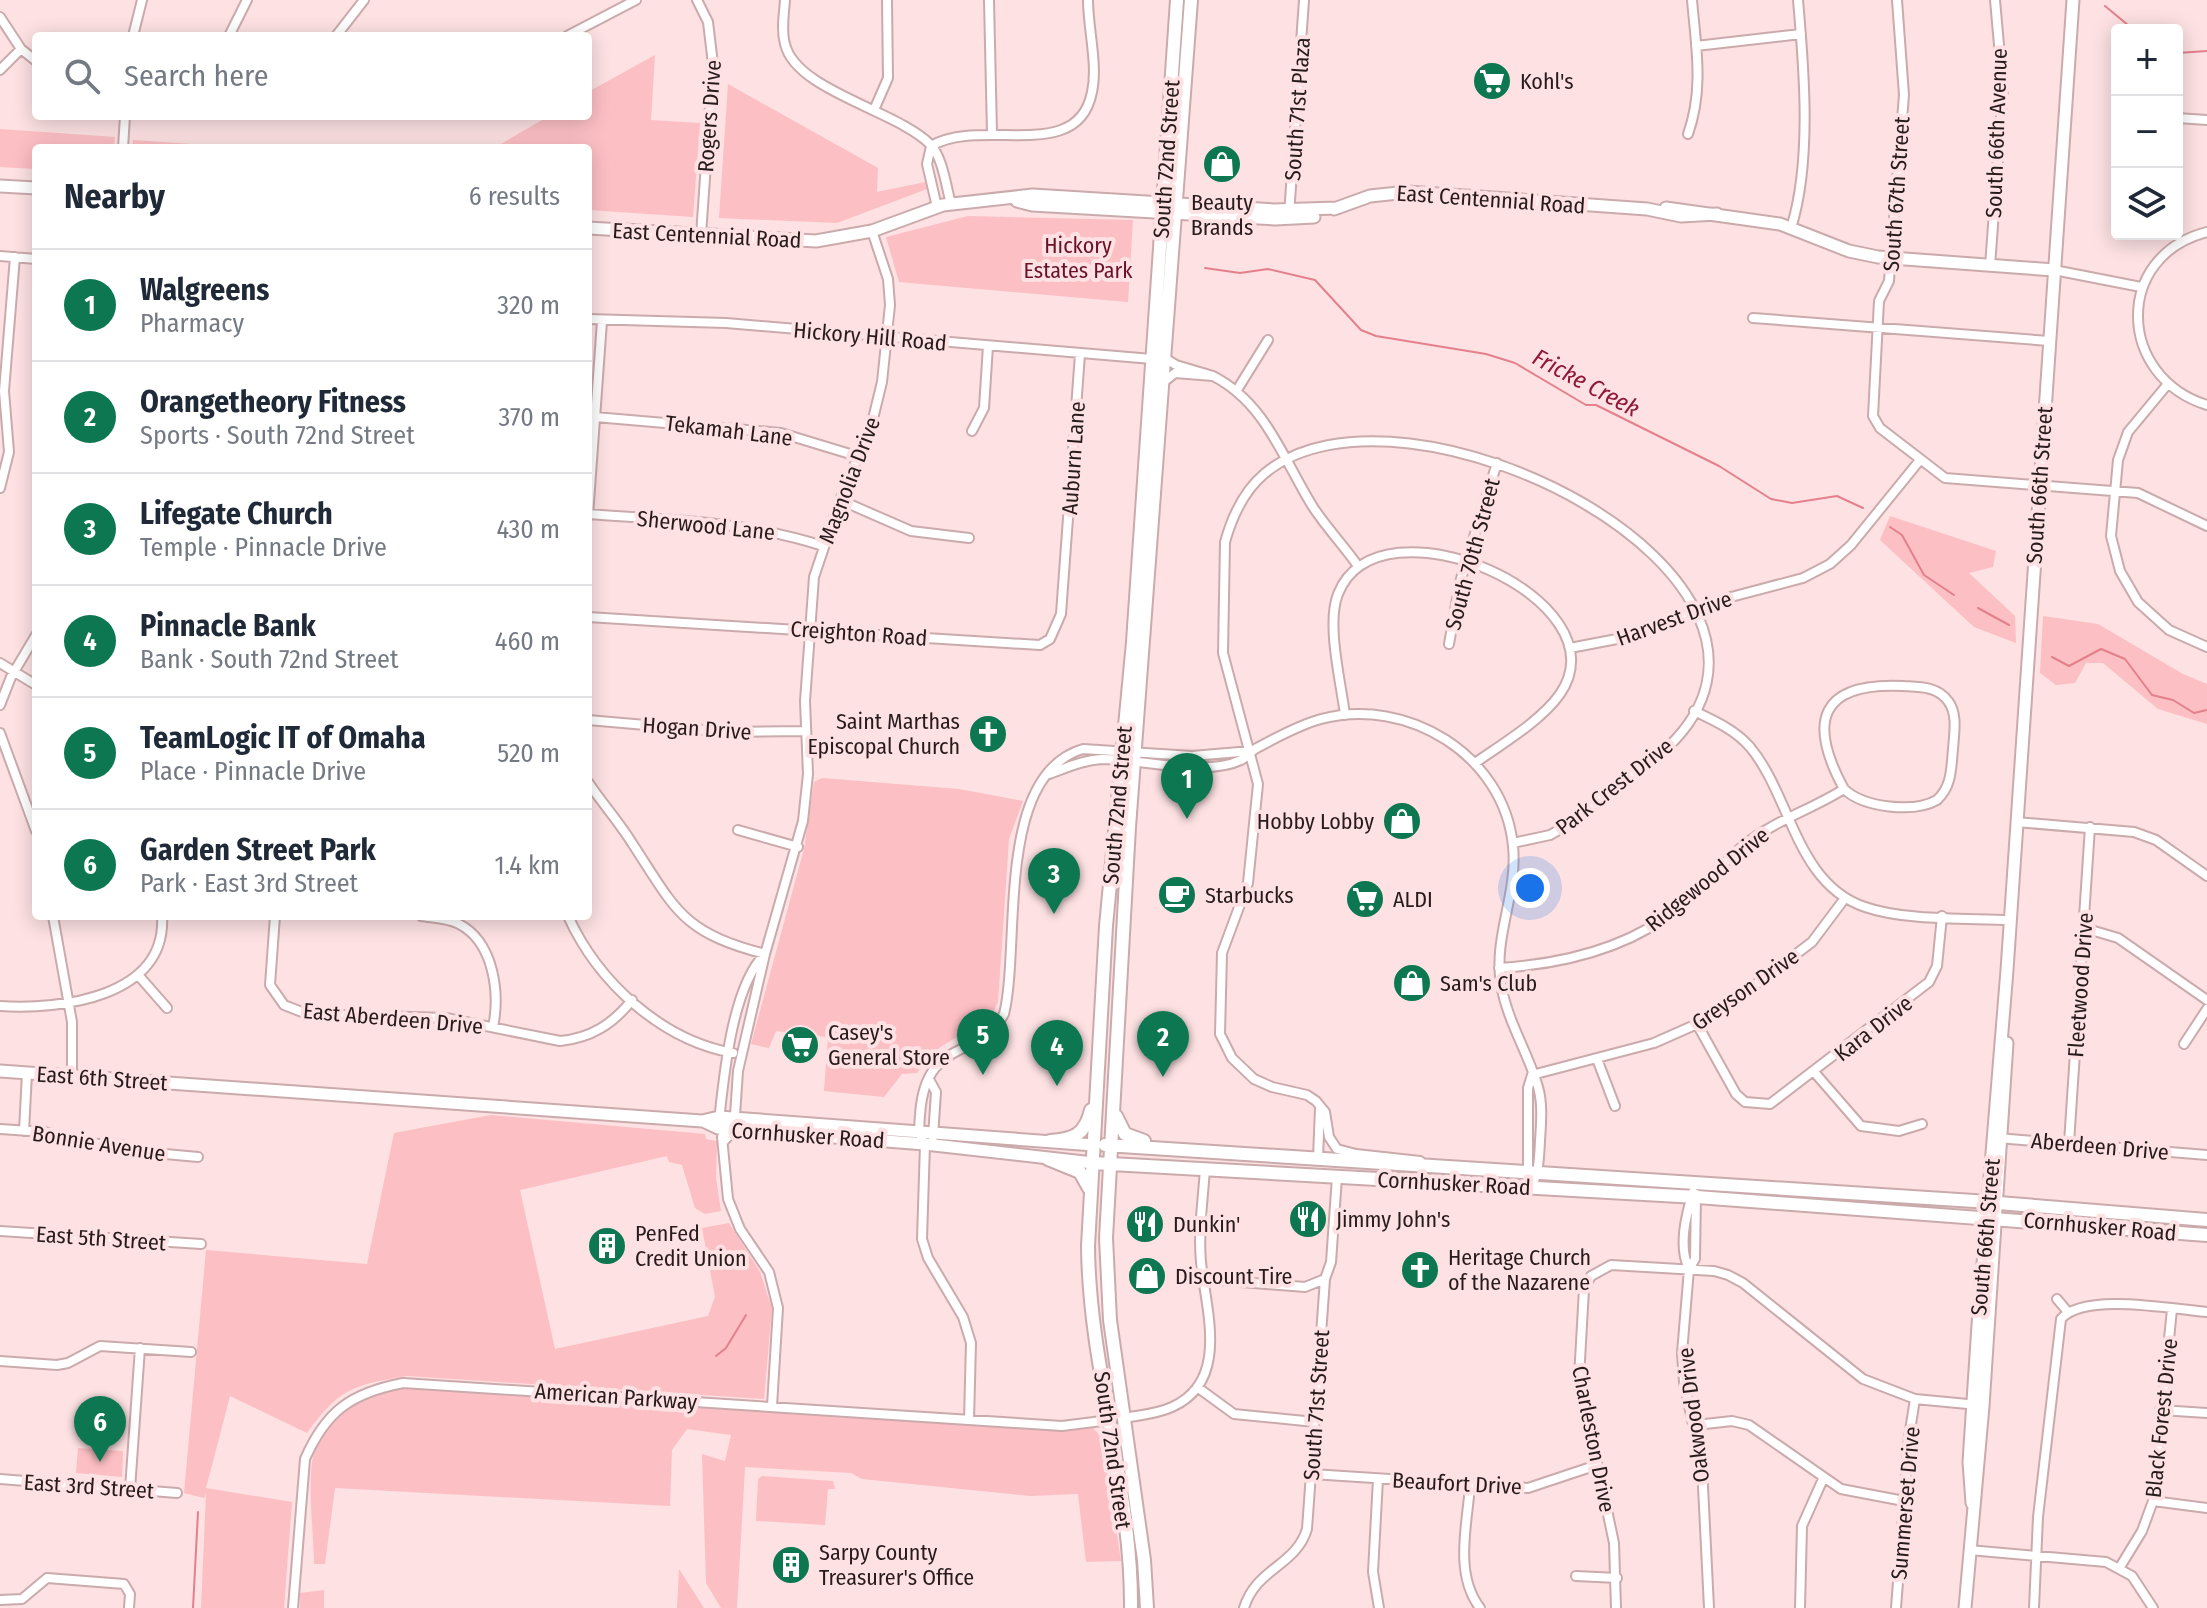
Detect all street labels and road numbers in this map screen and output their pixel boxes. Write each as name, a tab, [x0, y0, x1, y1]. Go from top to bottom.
street label: South 71st Plaza	[1279, 36, 1316, 182]
street label: South 66th Avenue	[1980, 48, 2013, 218]
street label: Rogers Drive	[692, 59, 727, 173]
street label: South 72nd Street	[1147, 78, 1186, 239]
street label: South 67th Street	[1878, 115, 1915, 272]
street label: East Centennial Road	[1396, 179, 1586, 220]
street label: East Centennial Road	[612, 217, 802, 254]
street label: Hickory Hill Road	[792, 316, 948, 357]
street label: Auburn Lane	[1056, 400, 1091, 516]
street label: South 66th Street	[2021, 405, 2059, 565]
street label: Tekamah Lane	[664, 409, 794, 452]
street label: Magnolia Drive	[813, 413, 886, 547]
street label: South 70th Street	[1439, 474, 1506, 633]
street label: Sherwood Lane	[636, 505, 776, 546]
street label: Harvest Drive	[1613, 585, 1736, 652]
street label: Creighton Road	[790, 615, 928, 652]
street label: Hogan Drive	[642, 711, 752, 746]
street label: South 72nd Street	[1097, 724, 1138, 885]
street label: Park Crest Drive	[1550, 732, 1678, 841]
street label: Ridgewood Drive	[1640, 821, 1775, 937]
street label: Fleetwood Drive	[2062, 912, 2099, 1058]
street label: Greyson Drive	[1687, 943, 1804, 1036]
street label: Kara Drive	[1829, 989, 1918, 1067]
street label: East Aberdeen Drive	[302, 997, 484, 1040]
street label: East 6th Street	[35, 1060, 169, 1097]
street label: Cornhusker Road	[730, 1117, 885, 1154]
street label: Bonnie Avenue	[30, 1120, 167, 1167]
street label: Aberdeen Drive	[2030, 1127, 2170, 1166]
street label: South 66th Street	[1965, 1156, 2006, 1317]
street label: Cornhusker Road	[1377, 1166, 1531, 1201]
street label: Cornhusker Road	[2022, 1206, 2178, 1247]
street label: East 5th Street	[35, 1220, 168, 1257]
street label: South 71st Street	[1298, 1328, 1335, 1481]
street label: Black Forest Drive	[2140, 1337, 2183, 1499]
street label: Oakwood Drive	[1672, 1346, 1715, 1484]
street label: Charleston Drive	[1566, 1364, 1621, 1515]
street label: South 72nd Street	[1088, 1369, 1137, 1531]
street label: American Parkway	[534, 1377, 698, 1416]
street label: Summerset Drive	[1885, 1425, 1926, 1581]
street label: Beaufort Drive	[1392, 1467, 1522, 1500]
street label: East 3rd Street	[23, 1468, 156, 1505]

